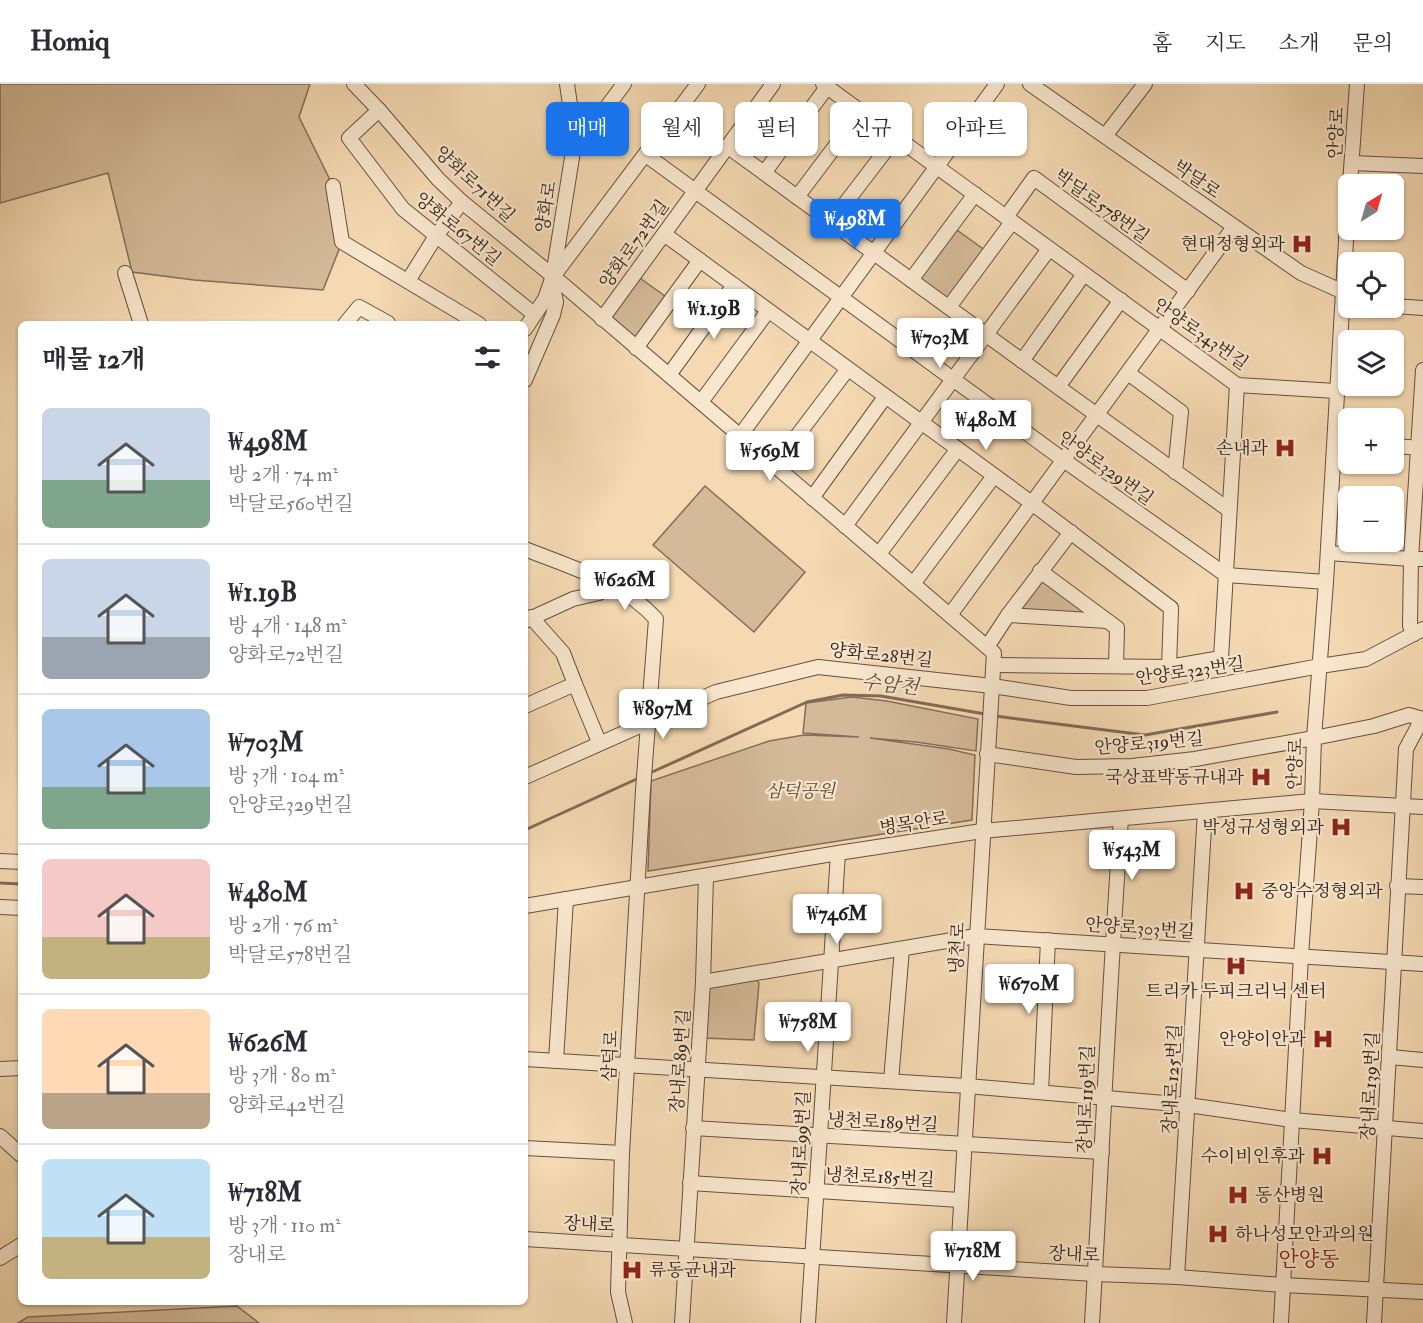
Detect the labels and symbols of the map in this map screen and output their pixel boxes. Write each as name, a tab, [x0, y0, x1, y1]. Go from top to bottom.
street label: 안양로	[1324, 106, 1349, 160]
street label: 양화로71번길	[430, 141, 520, 227]
street label: 박달로	[1169, 155, 1225, 204]
street label: 박달로578번길	[1050, 164, 1154, 248]
north arrow	[1338, 174, 1404, 240]
street label: 양화로	[531, 180, 562, 235]
street label: 양화로67번길	[410, 188, 505, 271]
street label: 양화로72번길	[594, 195, 674, 293]
pin: ₩498M	[813, 199, 897, 250]
hospital icon: 현대정형외과	[1290, 232, 1314, 256]
place label: 현대정형외과	[1181, 233, 1286, 256]
pin: ₩1.19B	[665, 289, 763, 340]
street label: 안양로343번길	[1149, 293, 1253, 375]
pin: ₩703M	[898, 318, 982, 369]
pin: ₩480M	[944, 400, 1028, 451]
street label: 안양로329번길	[1054, 426, 1158, 511]
pin: ₩569M	[728, 431, 812, 482]
hospital icon: 손내과	[1273, 436, 1297, 460]
place label: 손내과	[1216, 437, 1269, 460]
pin: ₩626M	[583, 560, 667, 611]
street label: 양화로28번길	[828, 639, 934, 672]
street label: 안양로323번길	[1134, 652, 1246, 691]
water label: 수암천	[860, 669, 922, 700]
pin: ₩897M	[621, 689, 705, 740]
street label: 안양로319번길	[1094, 727, 1205, 760]
street label: 안양로	[1283, 738, 1308, 790]
hospital icon: 국상표박동규내과	[1249, 765, 1273, 789]
place label: 국상표박동규내과	[1105, 766, 1245, 789]
park label: 삼덕공원	[765, 780, 836, 803]
street label: 병목안로	[878, 807, 950, 840]
hospital icon: 박성규성형외과	[1329, 815, 1353, 839]
place label: 박성규성형외과	[1202, 816, 1325, 839]
pin: ₩543M	[1090, 830, 1174, 881]
hospital icon: 중앙수정형외과	[1232, 879, 1256, 903]
place label: 중앙수정형외과	[1261, 880, 1383, 903]
pin: ₩746M	[795, 894, 879, 945]
street label: 안양로303번길	[1084, 913, 1196, 944]
street label: 냉천로	[945, 921, 970, 975]
hospital icon: 트리카 두피크리닉 센터	[1224, 954, 1248, 978]
pin: ₩670M	[987, 964, 1071, 1015]
place label: 트리카 두피크리닉 센터	[1145, 980, 1327, 1003]
pin: ₩758M	[766, 1002, 850, 1053]
street label: 장내로89번길	[665, 1008, 696, 1114]
street label: 장내로125번길	[1158, 1023, 1187, 1135]
hospital icon: 안양이안과	[1311, 1027, 1335, 1051]
place label: 안양이안과	[1219, 1028, 1307, 1051]
street label: 삼덕로	[598, 1029, 623, 1083]
street label: 장내로139번길	[1356, 1031, 1385, 1141]
street label: 장내로119번길	[1073, 1044, 1100, 1154]
street label: 장내로99번길	[787, 1090, 816, 1196]
street label: 냉천로189번길	[827, 1108, 939, 1137]
hospital icon: 수이비인후과	[1310, 1144, 1334, 1168]
place label: 수이비인후과	[1201, 1145, 1306, 1168]
street label: 냉천로185번길	[825, 1163, 935, 1192]
hospital icon: 동산병원	[1226, 1183, 1250, 1207]
place label: 동산병원	[1255, 1184, 1325, 1207]
street label: 장내로	[562, 1212, 616, 1237]
hospital icon: 하나성모안과의원	[1206, 1222, 1230, 1246]
place label: 하나성모안과의원	[1235, 1223, 1374, 1246]
pin: ₩718M	[931, 1231, 1015, 1282]
street label: 장내로	[1047, 1242, 1101, 1267]
district label: 안양동	[1279, 1246, 1339, 1273]
hospital icon: 류동균내과	[620, 1258, 644, 1282]
place label: 류동균내과	[649, 1259, 737, 1282]

